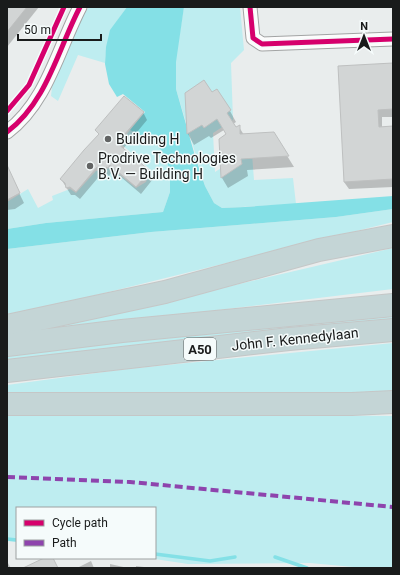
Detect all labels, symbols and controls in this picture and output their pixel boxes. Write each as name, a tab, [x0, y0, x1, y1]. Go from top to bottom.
scale bar	[18, 16, 101, 42]
north arrow	[344, 16, 384, 56]
text: N	[360, 20, 368, 33]
text: 50 m	[24, 23, 51, 37]
place label: Building H	[116, 131, 180, 147]
marker: Building H	[103, 134, 113, 144]
place label: Prodrive Technologies B.V. — Building H	[98, 150, 236, 182]
marker: Prodrive Technologies B.V. — Building H	[85, 161, 95, 171]
street label: John F. Kennedylaan	[231, 324, 359, 354]
road number: A50	[184, 338, 216, 360]
legend	[16, 507, 156, 559]
text: Cycle path	[52, 516, 108, 530]
text: Path	[52, 536, 77, 550]

